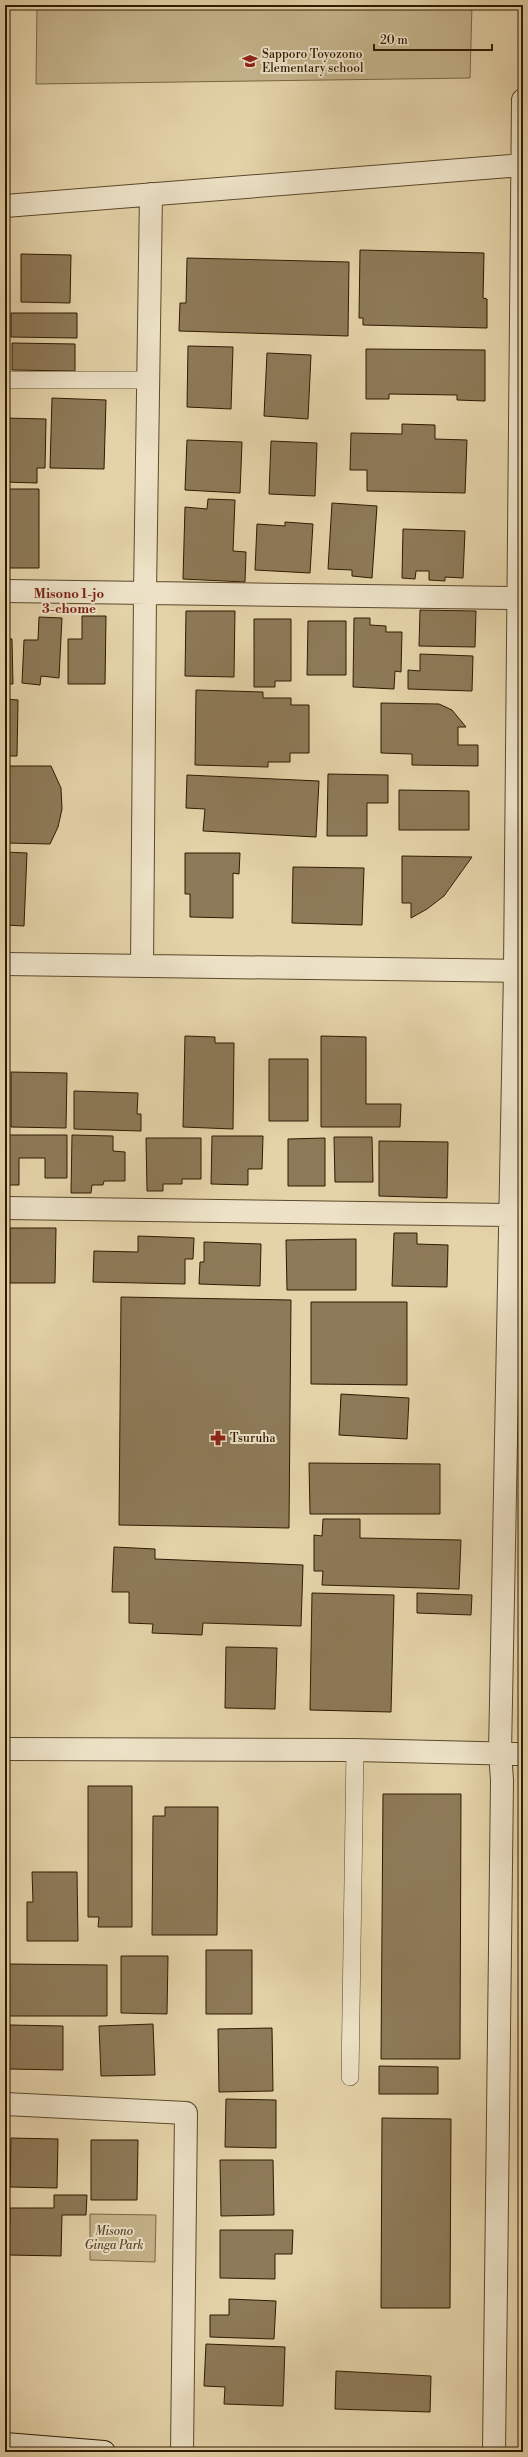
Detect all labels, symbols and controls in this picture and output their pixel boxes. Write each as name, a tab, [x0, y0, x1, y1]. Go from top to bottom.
scale bar	[374, 26, 492, 52]
text: 20 m	[380, 33, 408, 48]
place label: Sapporo Toyozono Elementary school	[262, 47, 364, 76]
school or university icon: Sapporo Toyozono Elementary school	[241, 52, 259, 70]
district label: Misono 1-jo 3-chome	[34, 586, 104, 617]
pharmacy icon: Tsuruha	[209, 1429, 227, 1447]
place label: Tsuruha	[230, 1431, 276, 1446]
park label: Misono Ginga Park	[84, 2224, 144, 2253]

